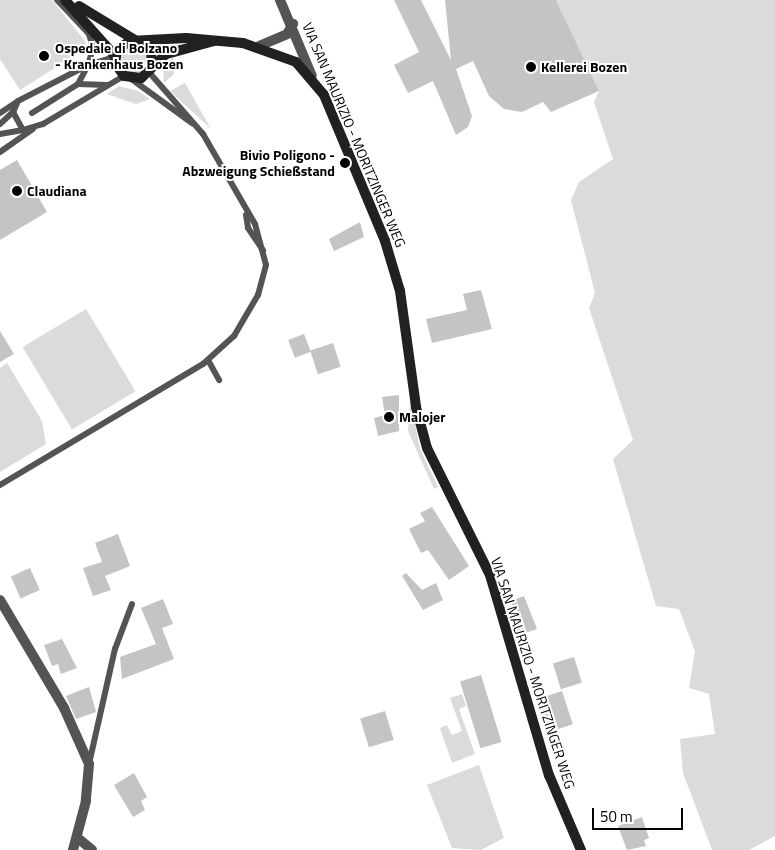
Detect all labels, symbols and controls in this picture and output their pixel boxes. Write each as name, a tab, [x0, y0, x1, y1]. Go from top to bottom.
street label: VIA SAN MAURIZIO - MORITZINGER WEG	[299, 20, 409, 250]
place label: Ospedale di Bolzano - Krankenhaus Bozen	[55, 40, 184, 72]
marker: Ospedale di Bolzano - Krankenhaus Bozen	[37, 49, 51, 63]
place label: Kellerei Bozen	[541, 59, 627, 75]
marker: Kellerei Bozen	[525, 61, 537, 73]
place label: Bivio Poligono - Abzweigung Schießstand	[182, 147, 335, 180]
marker: Bivio Poligono - Abzweigung Schießstand	[339, 157, 351, 169]
place label: Claudiana	[27, 183, 87, 199]
marker: Claudiana	[11, 185, 23, 197]
place label: Malojer	[399, 409, 445, 425]
marker: Malojer	[383, 411, 395, 423]
street label: VIA SAN MAURIZIO - MORITZINGER WEG	[488, 555, 578, 791]
scale bar	[595, 798, 686, 830]
text: 50 m	[600, 805, 633, 828]

